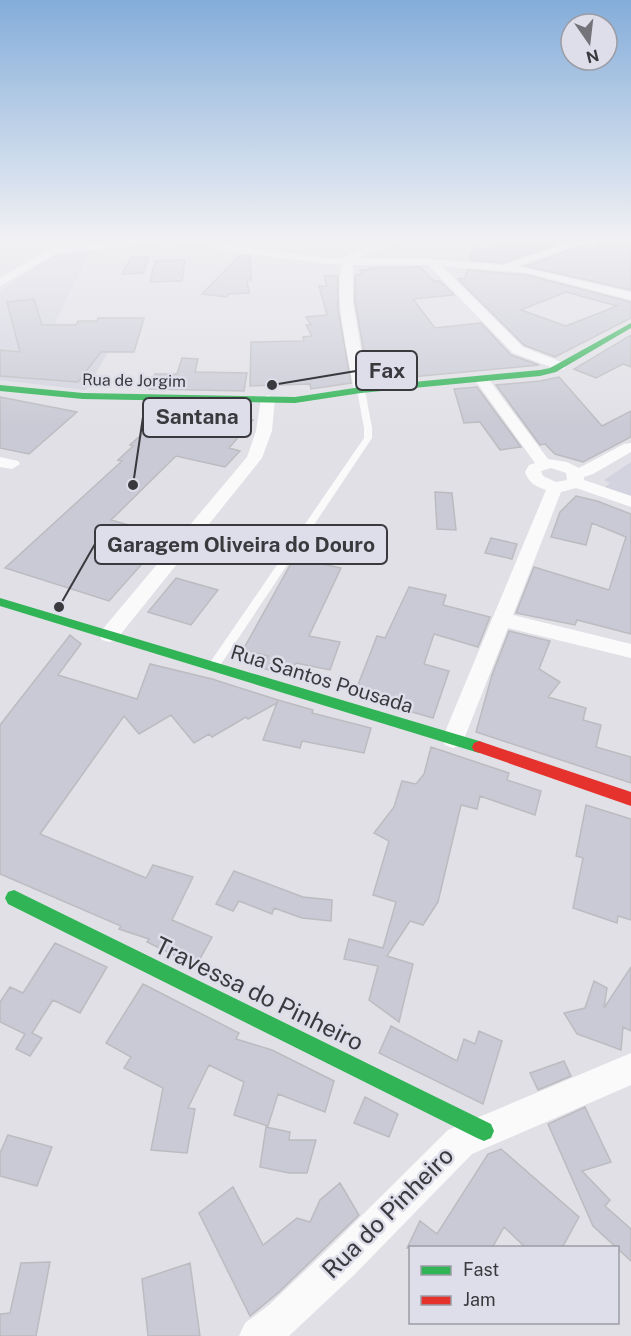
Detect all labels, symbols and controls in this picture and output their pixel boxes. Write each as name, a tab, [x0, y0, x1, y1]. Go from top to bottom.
north arrow	[559, 12, 619, 72]
text: N	[584, 45, 601, 67]
callout: Fax	[356, 351, 417, 390]
text: Fax	[369, 358, 405, 383]
street label: Rua de Jorgim	[82, 370, 186, 391]
callout: Santana	[143, 398, 251, 437]
text: Santana	[155, 404, 239, 429]
callout: Garagem Oliveira do Douro	[95, 525, 387, 564]
text: Garagem Oliveira do Douro	[107, 532, 375, 557]
street label: Rua Santos Pousada	[228, 640, 416, 718]
street label: Travessa do Pinheiro	[150, 930, 368, 1056]
street label: Rua do Pinheiro	[316, 1141, 459, 1284]
legend	[409, 1246, 619, 1324]
text: Fast	[463, 1259, 499, 1280]
text: Jam	[463, 1289, 496, 1310]

